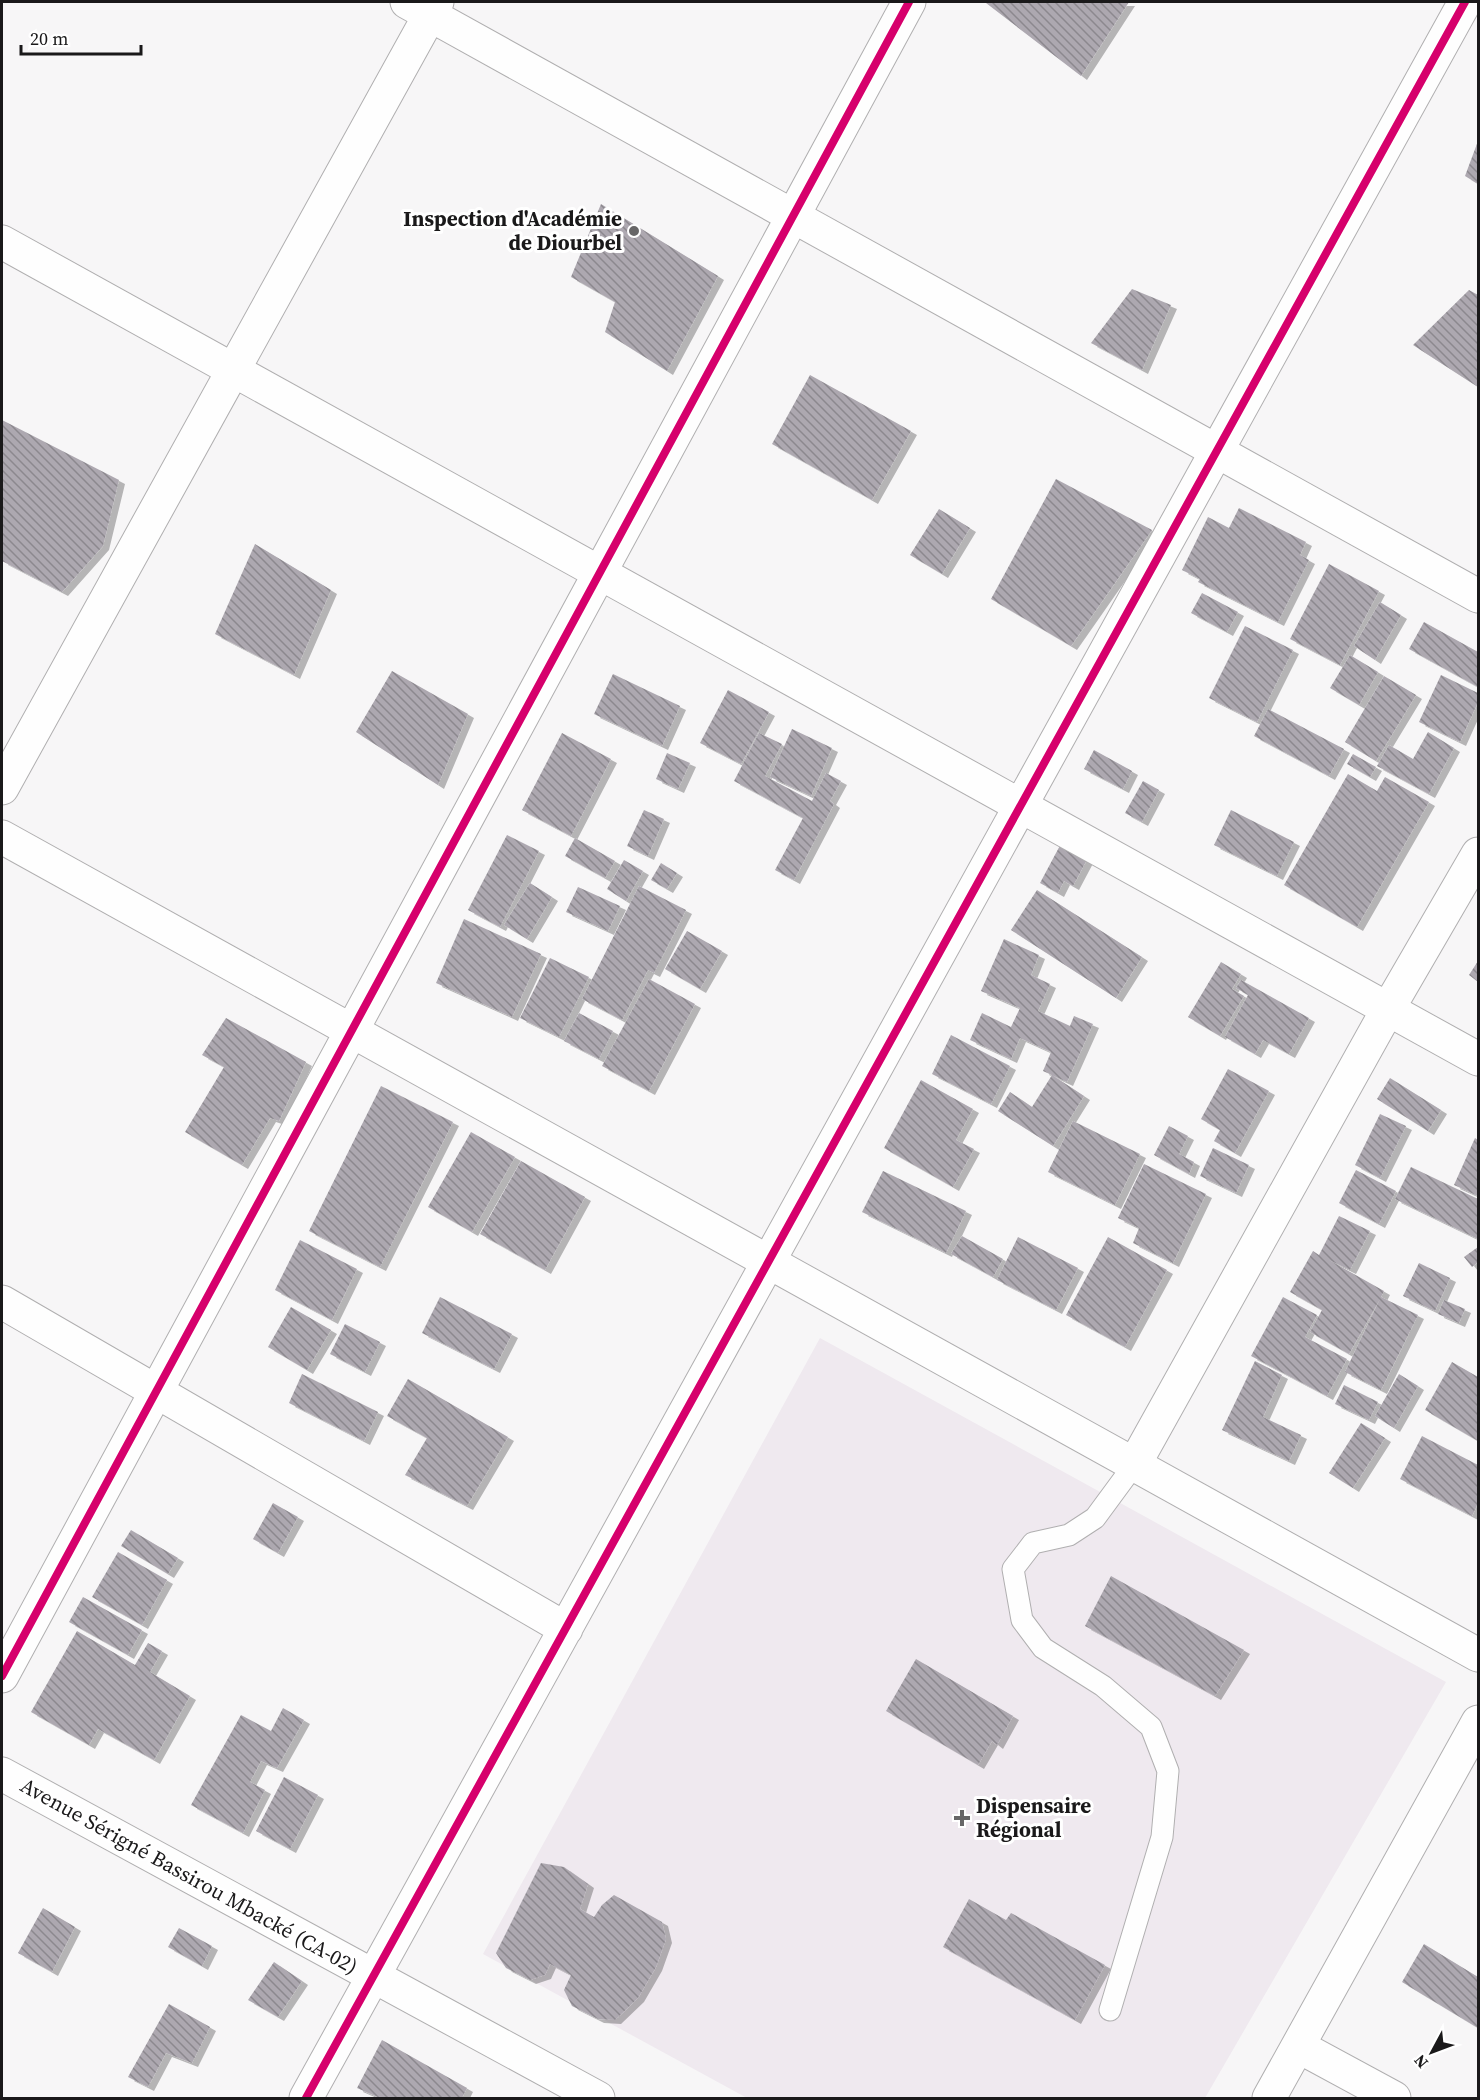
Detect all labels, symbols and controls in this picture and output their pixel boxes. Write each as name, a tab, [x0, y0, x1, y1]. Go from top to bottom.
scale bar	[21, 18, 141, 56]
text: 20 m	[30, 26, 68, 51]
place label: Inspection d'Académie de Diourbel	[403, 204, 622, 257]
marker: Inspection d'Académie de Diourbel	[627, 224, 641, 238]
street label: Avenue Sérigné Bassirou Mbacké (CA-02)	[15, 1770, 363, 1981]
place label: Dispensaire Régional	[976, 1791, 1091, 1844]
marker: Dispensaire Régional	[953, 1809, 971, 1827]
north arrow	[1402, 2022, 1462, 2082]
text: N	[1408, 2050, 1433, 2073]

